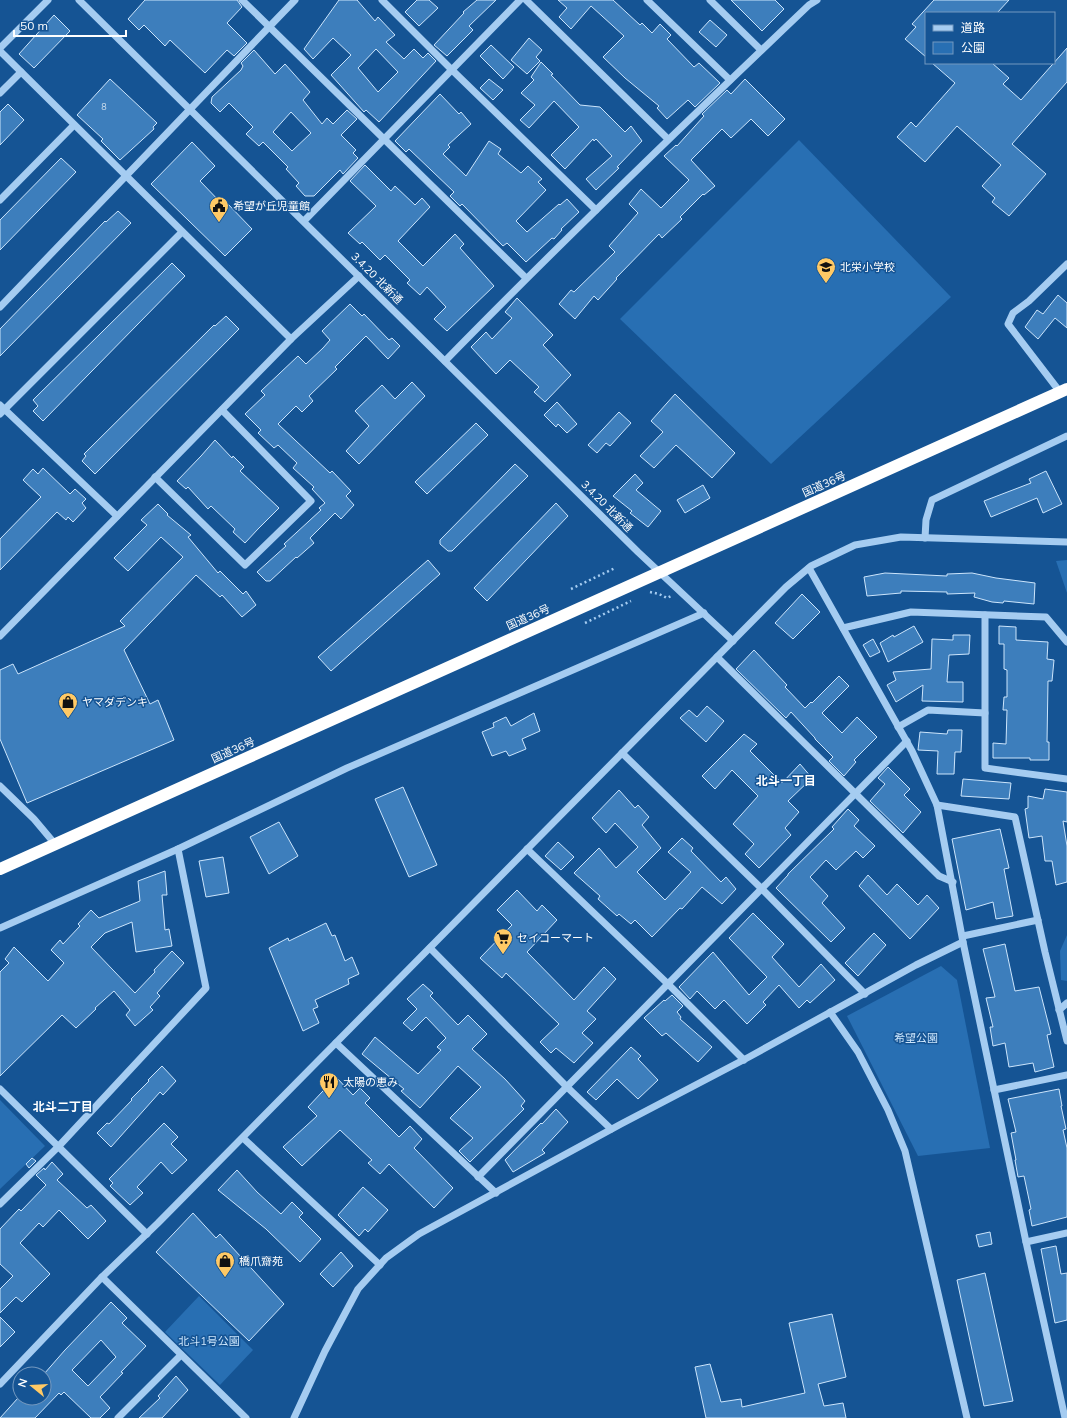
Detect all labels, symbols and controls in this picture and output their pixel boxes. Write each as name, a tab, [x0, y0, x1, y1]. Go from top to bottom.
scale bar	[14, 12, 126, 38]
legend	[925, 12, 1055, 64]
text: 50 m	[20, 18, 48, 33]
text: 道路	[961, 20, 985, 35]
text: 公園	[961, 40, 985, 55]
house number: 8	[101, 101, 107, 112]
public building icon: 希望が丘児童館	[208, 195, 230, 223]
place label: 希望が丘児童館	[233, 199, 310, 213]
street label: 3.4.20 北新通	[348, 249, 406, 307]
school or university icon: 北栄小学校	[815, 256, 837, 284]
place label: 北栄小学校	[840, 260, 895, 274]
street label: 国道36号	[800, 468, 848, 500]
street label: 3.4.20 北新通	[578, 477, 636, 535]
street label: 国道36号	[504, 601, 552, 633]
shop icon: ヤマダデンキ	[57, 691, 79, 719]
place label: ヤマダデンキ	[82, 695, 148, 709]
street label: 国道36号	[209, 734, 257, 766]
district label: 北斗一丁目	[756, 773, 816, 788]
supermarket icon: セイコーマート	[492, 927, 514, 955]
place label: セイコーマート	[517, 931, 594, 945]
park label: 希望公園	[894, 1031, 938, 1045]
restaurant icon: 太陽の恵み	[318, 1071, 340, 1099]
place label: 太陽の恵み	[343, 1075, 398, 1089]
district label: 北斗二丁目	[33, 1099, 93, 1114]
shop icon: 橋爪齋苑	[214, 1250, 236, 1278]
place label: 橋爪齋苑	[239, 1254, 283, 1268]
park label: 北斗1号公園	[178, 1334, 240, 1348]
north arrow	[12, 1366, 52, 1406]
text: N	[15, 1377, 30, 1389]

